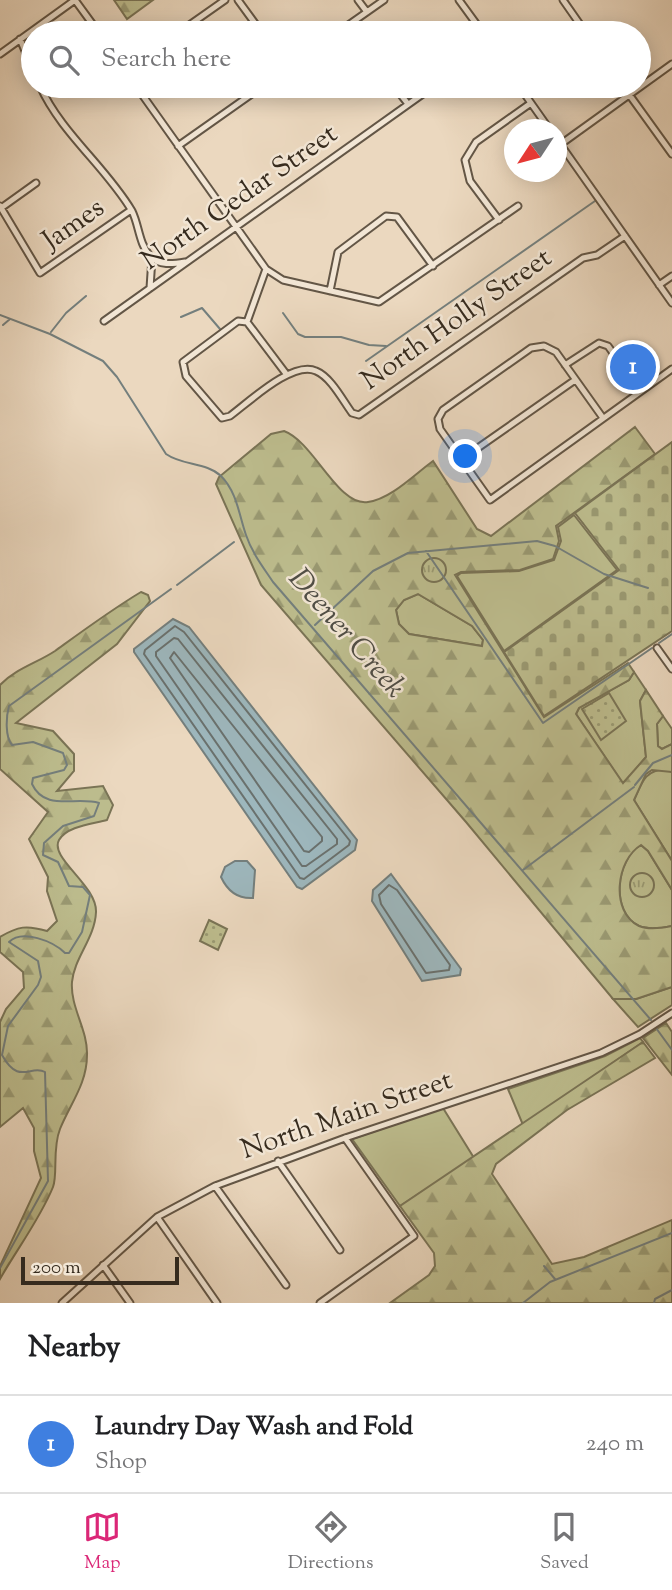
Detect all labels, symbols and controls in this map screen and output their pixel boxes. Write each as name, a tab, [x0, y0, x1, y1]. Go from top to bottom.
search box	[21, 21, 651, 98]
icon: search	[45, 41, 83, 79]
text: Search here	[101, 41, 231, 78]
street label: North Cedar Street	[134, 115, 347, 281]
north arrow	[504, 119, 567, 182]
street label: James	[33, 189, 113, 262]
street label: North Holly Street	[354, 239, 561, 401]
pin: 1	[610, 341, 656, 393]
your location	[448, 439, 482, 473]
water label: Deener Creek	[277, 560, 415, 708]
street label: North Main Street	[236, 1061, 458, 1171]
scale bar	[21, 1254, 178, 1286]
text: 200 m	[32, 1255, 81, 1282]
text: Nearby	[28, 1327, 120, 1370]
text: Laundry Day Wash and Fold	[95, 1409, 413, 1446]
text: 1	[47, 1428, 55, 1461]
text: 240 m	[586, 1428, 644, 1461]
text: Shop	[95, 1446, 147, 1479]
tab: Map	[83, 1508, 121, 1577]
tab: Directions	[288, 1508, 373, 1577]
tab: Saved	[540, 1508, 589, 1577]

